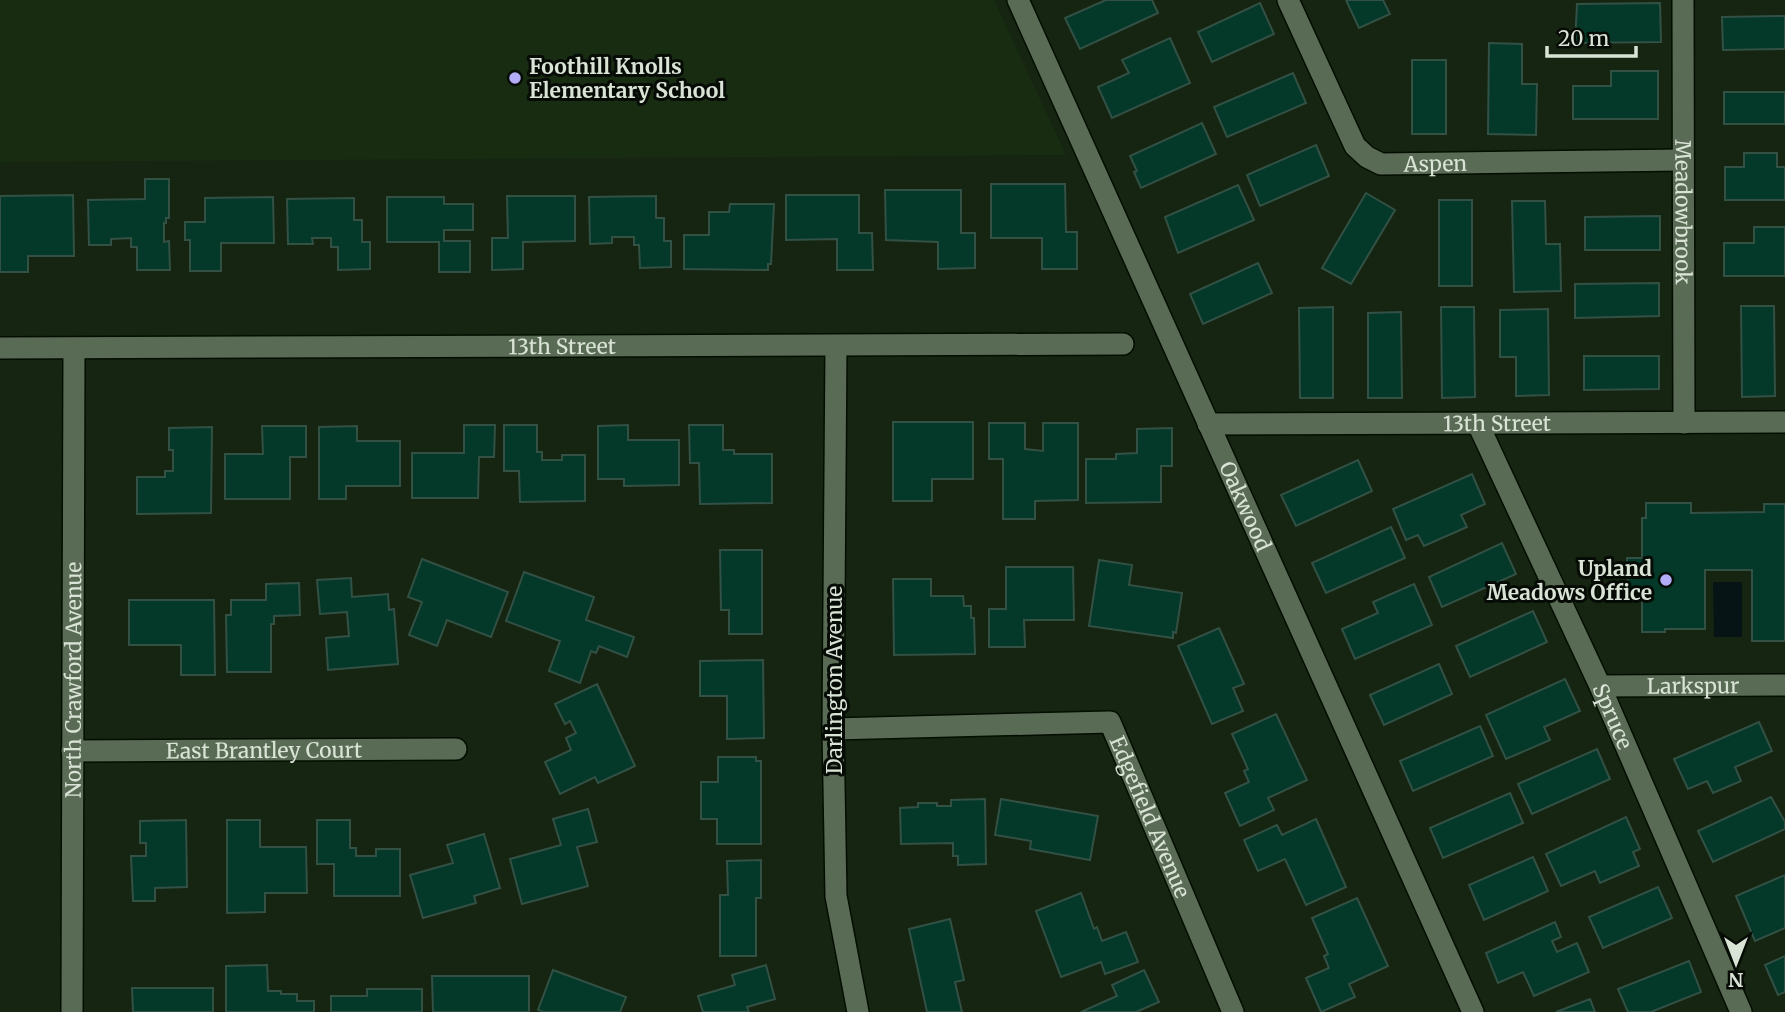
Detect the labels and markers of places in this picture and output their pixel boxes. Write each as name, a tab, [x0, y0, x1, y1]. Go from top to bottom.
place label: Foothill Knolls Elementary School	[529, 53, 725, 104]
marker: Foothill Knolls Elementary School	[507, 70, 523, 86]
place label: Upland Meadows Office	[1487, 555, 1652, 606]
marker: Upland Meadows Office	[1658, 572, 1674, 588]

